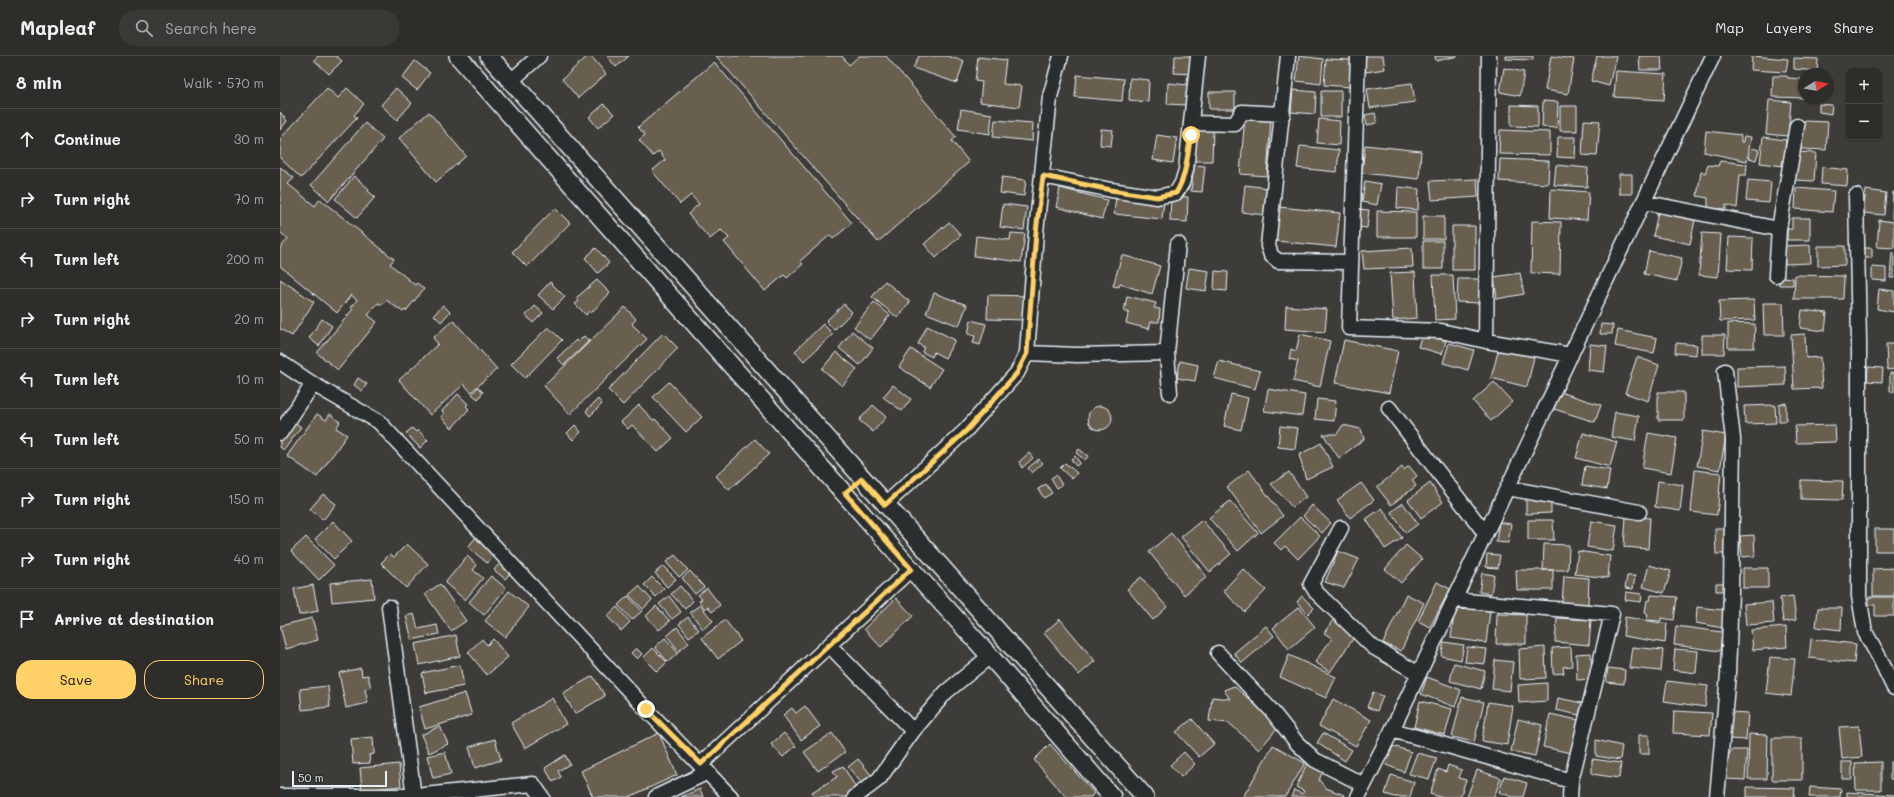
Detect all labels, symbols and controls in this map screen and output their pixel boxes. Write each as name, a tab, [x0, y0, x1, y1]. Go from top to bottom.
search box	[119, 10, 399, 46]
text: Mapleaf	[20, 15, 95, 40]
icon: search	[133, 17, 155, 39]
text: Search here	[165, 18, 257, 38]
text: Map	[1715, 18, 1744, 37]
text: Layers	[1766, 18, 1812, 37]
text: Share	[1834, 18, 1874, 37]
north arrow	[1798, 68, 1834, 104]
map controls	[1846, 68, 1882, 140]
button: +	[1846, 68, 1882, 104]
text: 8 min	[16, 71, 62, 93]
text: Walk · 570 m	[183, 74, 264, 91]
button: −	[1846, 104, 1882, 140]
route start	[1182, 126, 1200, 144]
icon: ahead	[16, 128, 38, 150]
text: Continue	[54, 129, 121, 149]
text: 30 m	[234, 130, 264, 147]
icon: right	[16, 188, 38, 210]
text: Turn right	[54, 189, 131, 209]
text: 70 m	[234, 190, 264, 207]
icon: left	[16, 248, 38, 270]
text: Turn left	[54, 249, 119, 269]
text: 200 m	[226, 250, 264, 267]
icon: right	[16, 308, 38, 330]
text: Turn right	[54, 309, 131, 329]
text: 20 m	[234, 310, 264, 327]
icon: left	[16, 368, 38, 390]
text: Turn left	[54, 369, 119, 389]
text: 10 m	[236, 370, 264, 387]
icon: left	[16, 428, 38, 450]
text: Turn left	[54, 429, 119, 449]
text: 50 m	[234, 430, 264, 447]
icon: right	[16, 488, 38, 510]
text: Turn right	[54, 489, 131, 509]
text: 150 m	[228, 490, 264, 507]
icon: right	[16, 548, 38, 570]
text: Turn right	[54, 549, 131, 569]
text: 40 m	[234, 550, 264, 567]
icon: arrive	[16, 608, 38, 630]
text: Arrive at destination	[54, 609, 214, 629]
button: Save	[16, 660, 136, 699]
button: Share	[144, 660, 264, 699]
route end	[637, 700, 655, 718]
scale bar	[292, 769, 387, 788]
text: 50 m	[298, 770, 324, 785]

